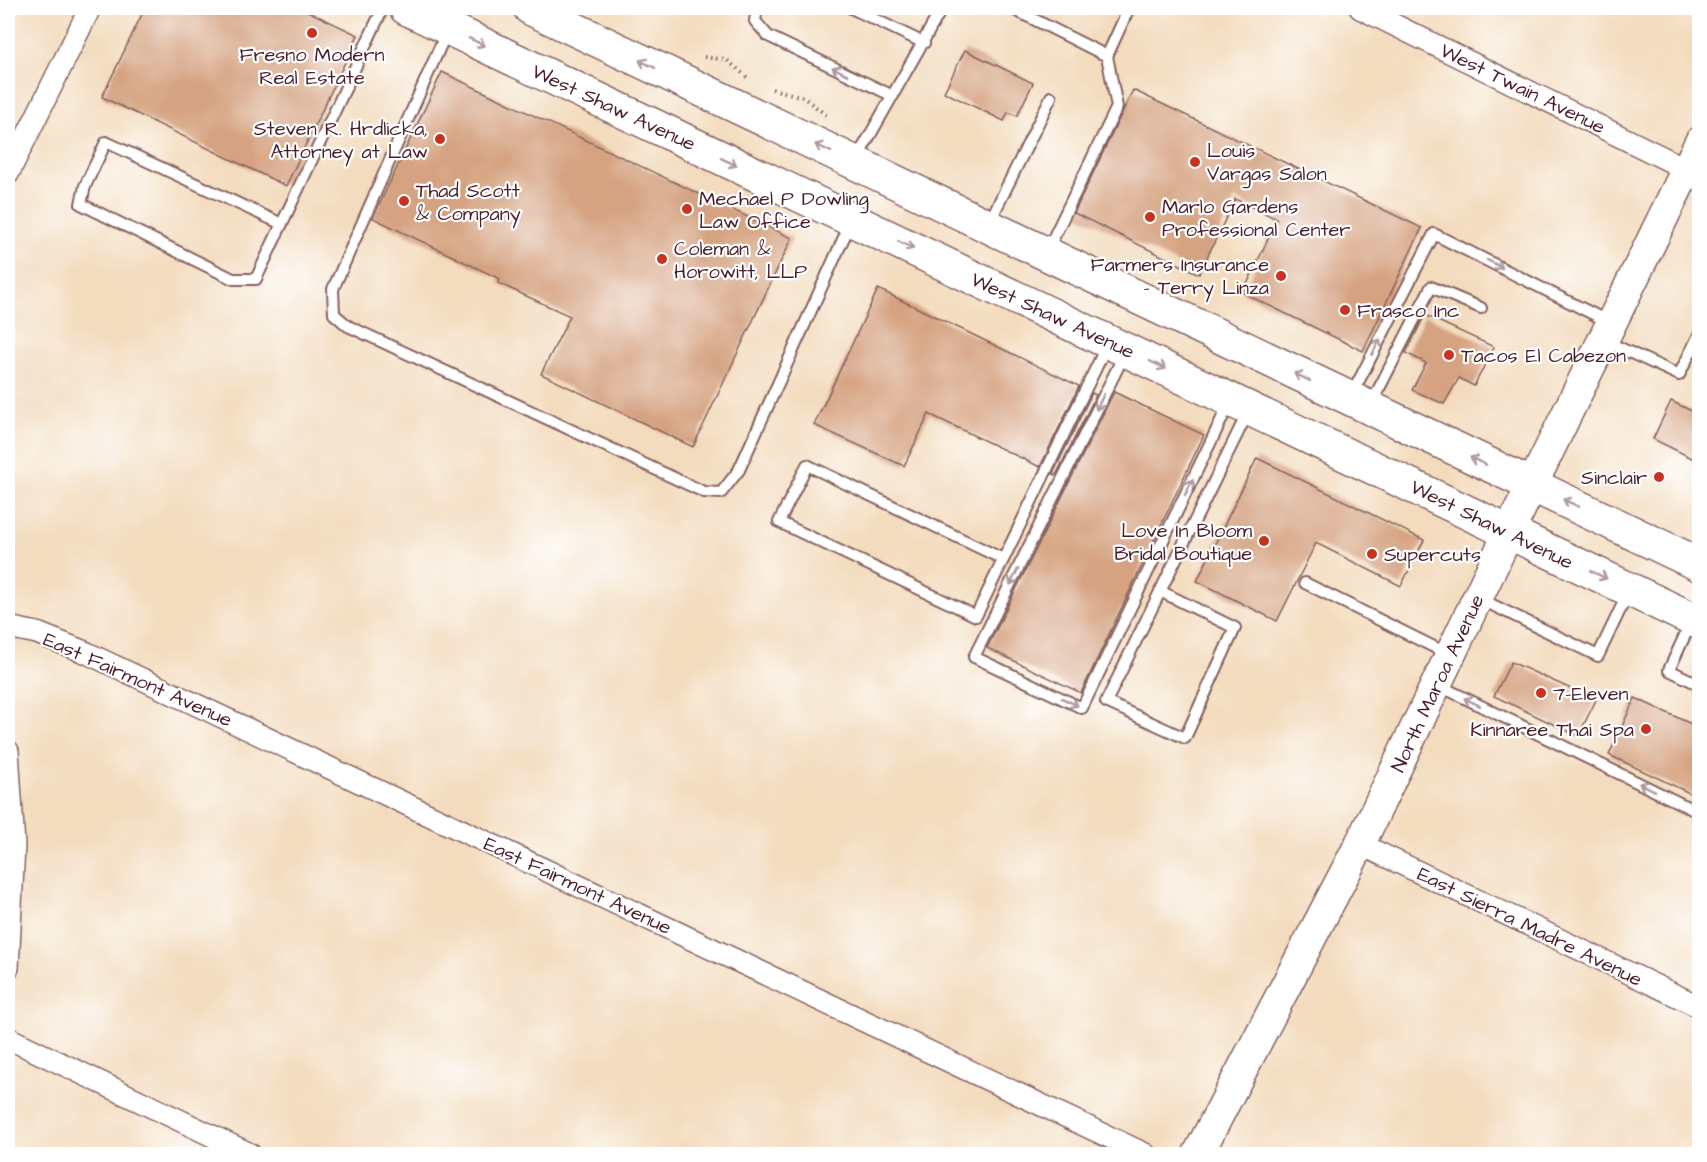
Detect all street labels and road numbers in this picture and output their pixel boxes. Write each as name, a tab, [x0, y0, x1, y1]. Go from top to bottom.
street label: West Twain Avenue	[1435, 37, 1610, 141]
street label: West Shaw Avenue	[527, 58, 700, 158]
street label: West Shaw Avenue	[966, 266, 1139, 366]
street label: West Shaw Avenue	[1405, 473, 1578, 577]
street label: North Maroa Avenue	[1384, 590, 1491, 777]
street label: East Fairmont Avenue	[39, 626, 237, 734]
street label: East Fairmont Avenue	[479, 830, 676, 942]
street label: East Sierra Madre Avenue	[1412, 860, 1647, 994]

